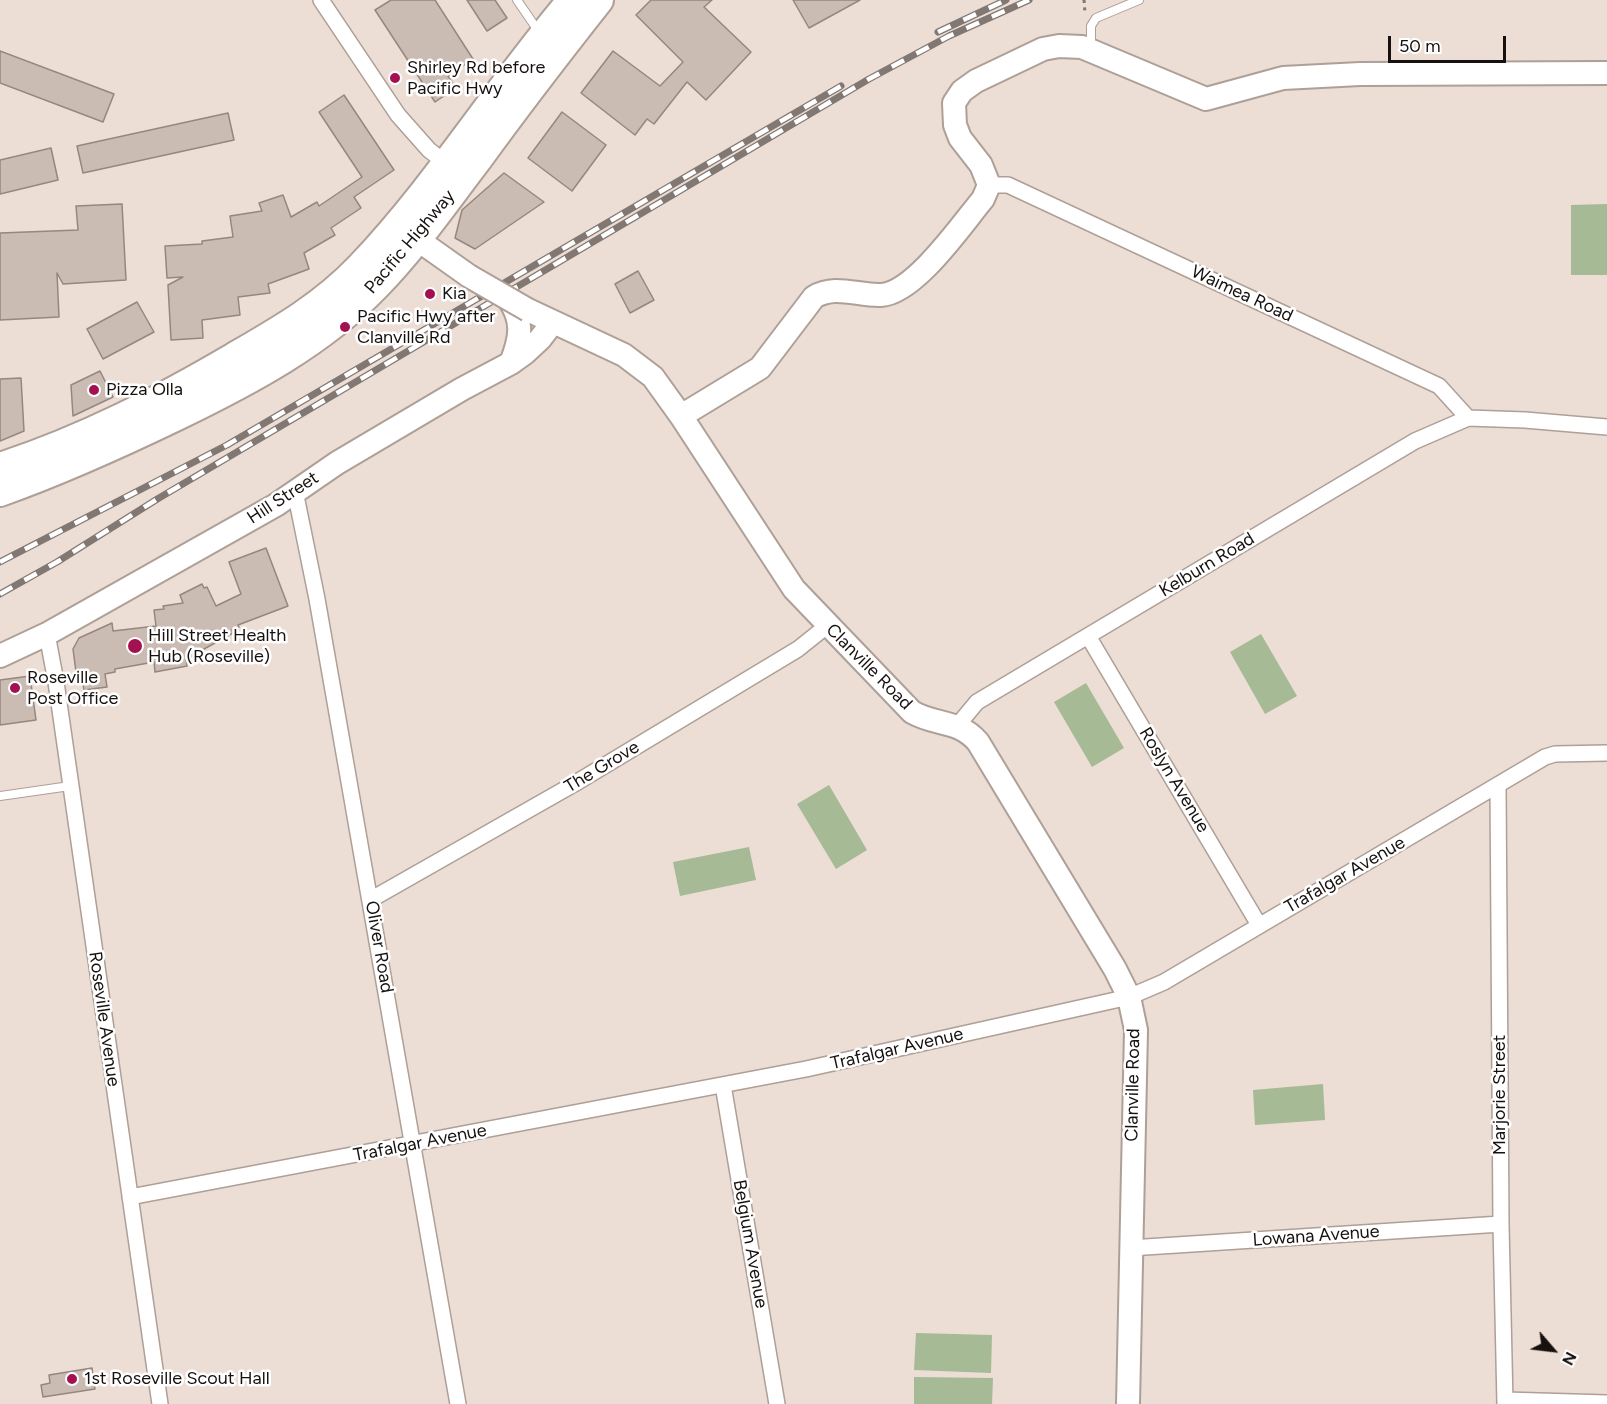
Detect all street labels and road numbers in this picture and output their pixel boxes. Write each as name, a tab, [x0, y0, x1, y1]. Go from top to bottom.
street label: Pacific Highway	[360, 186, 460, 298]
street label: Waimea Road	[1188, 261, 1296, 327]
street label: Hill Street	[243, 467, 323, 529]
street label: Kelburn Road	[1155, 528, 1259, 602]
street label: Clanville Road	[821, 619, 917, 715]
street label: Roslyn Avenue	[1134, 723, 1214, 837]
street label: The Grove	[561, 736, 643, 798]
street label: Trafalgar Avenue	[1281, 832, 1409, 918]
street label: Oliver Road	[360, 899, 398, 995]
street label: Roseville Avenue	[84, 950, 124, 1088]
street label: Trafalgar Avenue	[829, 1023, 965, 1075]
street label: Clanville Road	[1121, 1028, 1145, 1142]
street label: Marjorie Street	[1489, 1035, 1511, 1155]
street label: Trafalgar Avenue	[352, 1119, 488, 1167]
street label: Belgium Avenue	[728, 1178, 772, 1310]
street label: Lowana Avenue	[1252, 1221, 1380, 1251]

